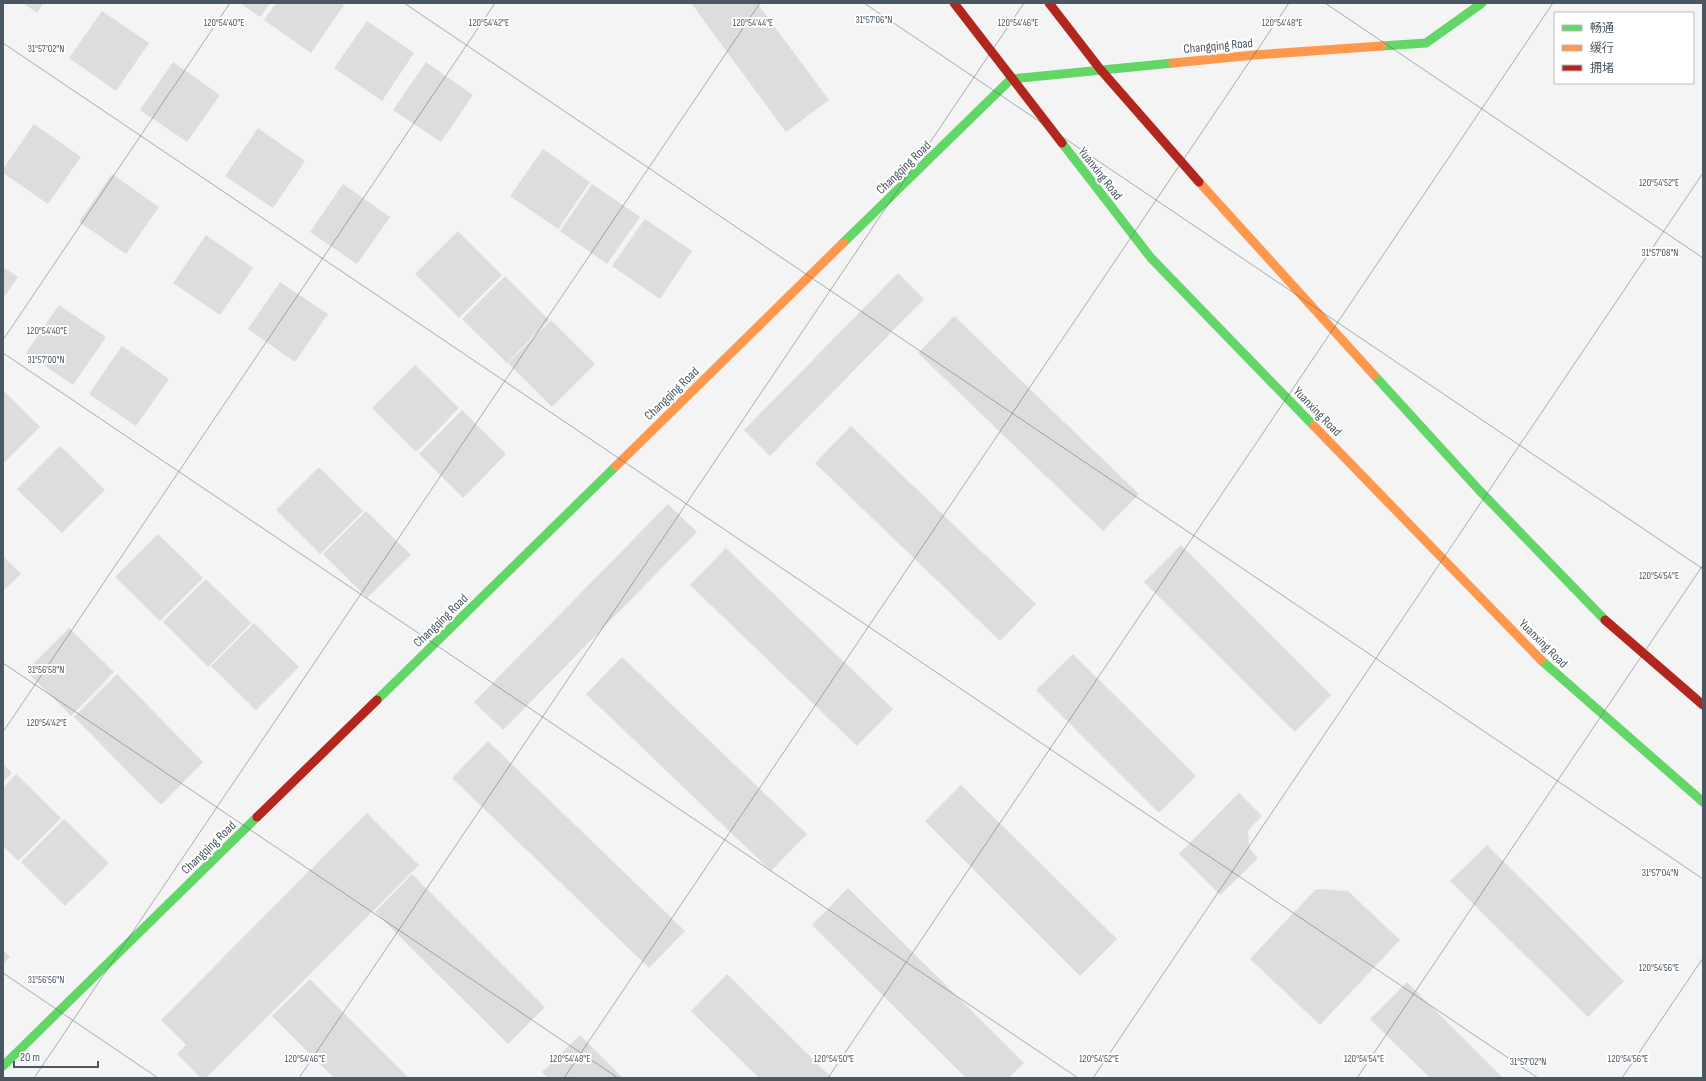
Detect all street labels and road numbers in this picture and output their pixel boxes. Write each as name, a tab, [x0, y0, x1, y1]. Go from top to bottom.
street label: Changqing Road	[1183, 35, 1254, 57]
street label: Changqing Road	[873, 138, 934, 198]
street label: Yuanxing Road	[1075, 144, 1126, 203]
street label: Changqing Road	[641, 364, 702, 424]
street label: Yuanxing Road	[1290, 384, 1345, 440]
street label: Changqing Road	[410, 591, 471, 651]
street label: Yuanxing Road	[1515, 616, 1571, 672]
street label: Changqing Road	[178, 818, 239, 878]

